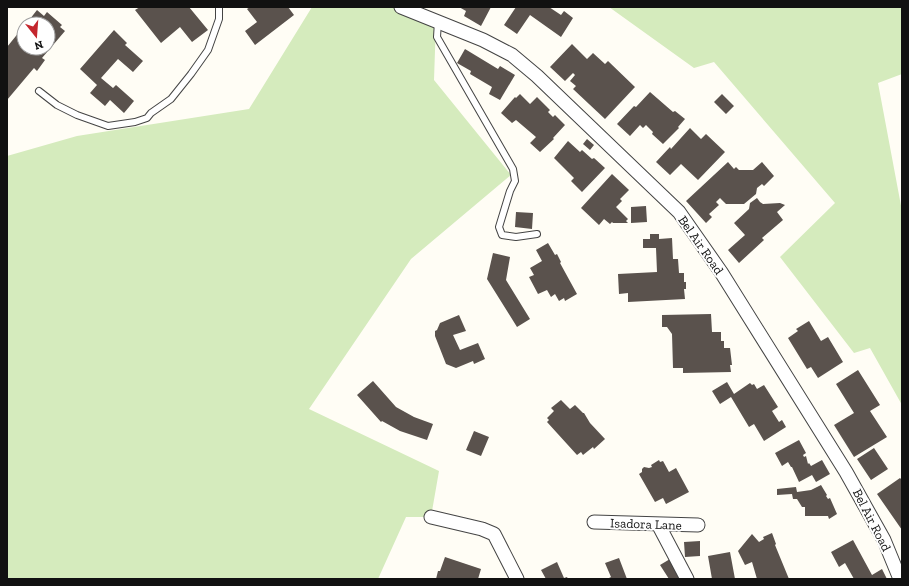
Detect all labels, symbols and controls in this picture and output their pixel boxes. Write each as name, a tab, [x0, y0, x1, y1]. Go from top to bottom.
north arrow	[16, 16, 56, 56]
text: N	[32, 38, 45, 53]
street label: Bel Air Road	[675, 213, 727, 277]
street label: Bel Air Road	[850, 486, 894, 554]
street label: Isadora Lane	[610, 515, 682, 533]

